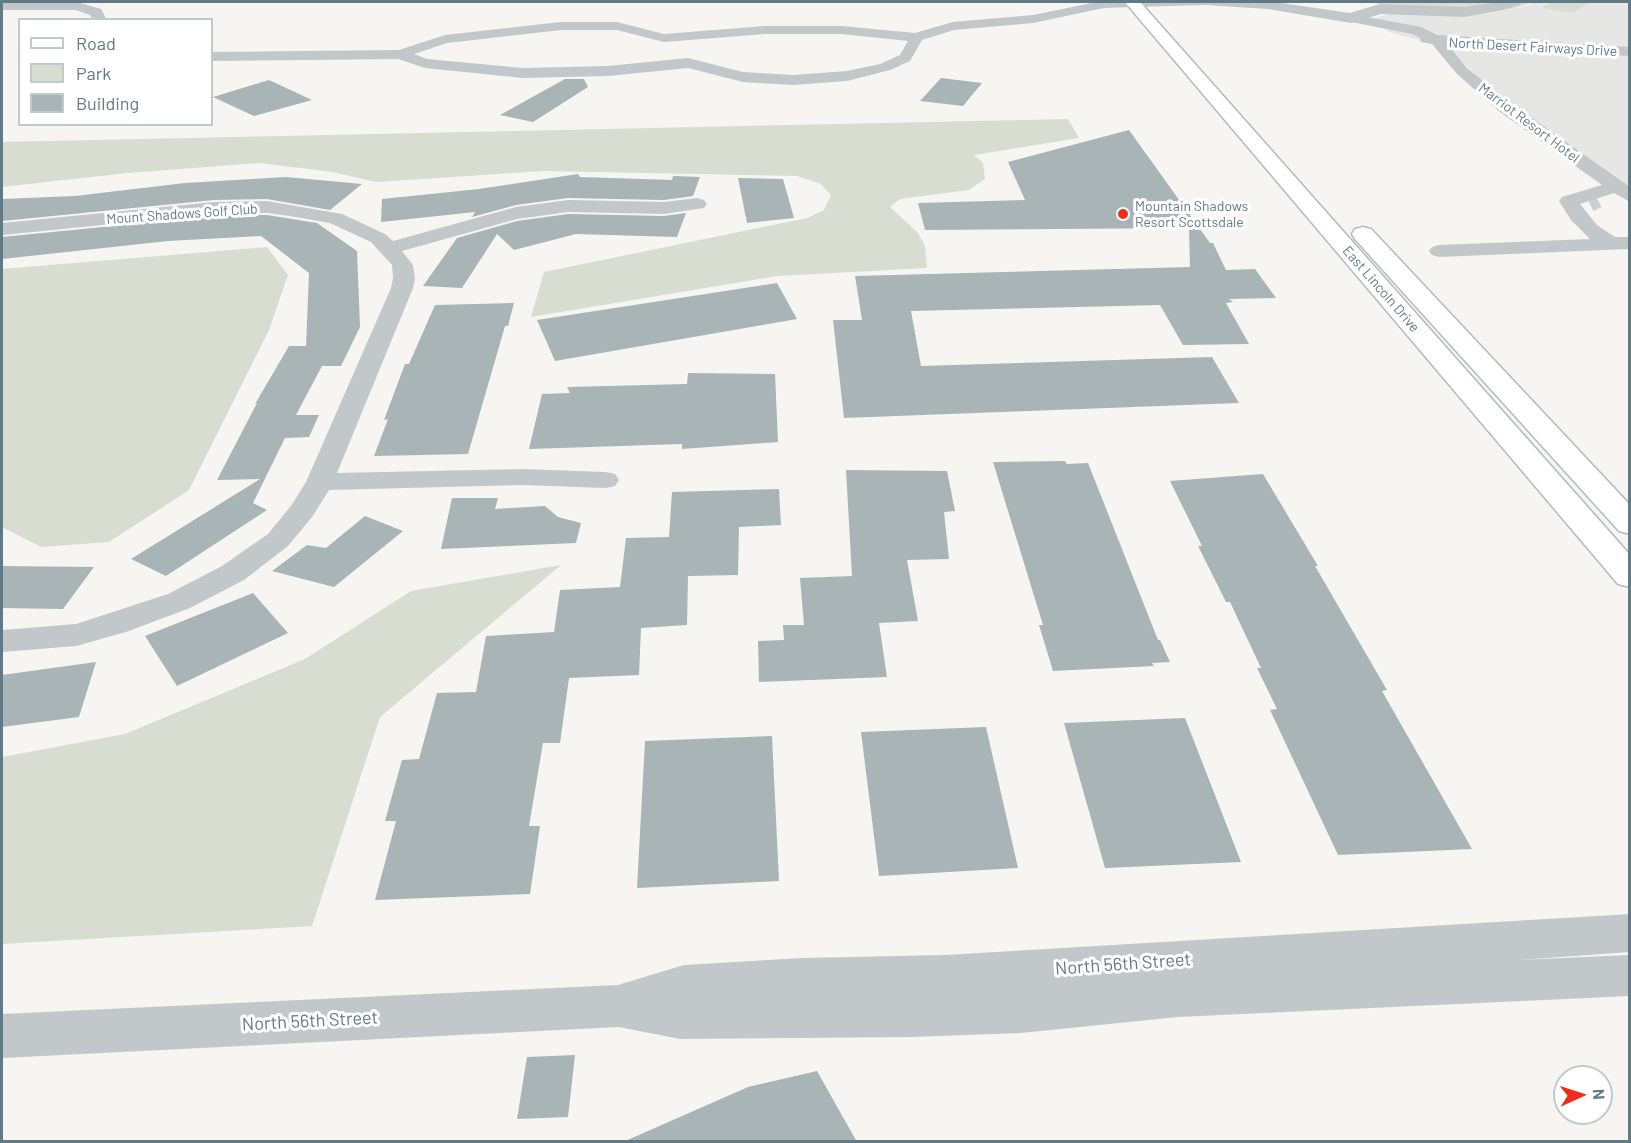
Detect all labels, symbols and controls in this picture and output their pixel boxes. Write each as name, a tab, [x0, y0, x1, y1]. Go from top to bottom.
legend	[18, 18, 213, 126]
text: Road	[76, 32, 116, 54]
street label: North Desert Fairways Drive	[1448, 34, 1618, 60]
text: Park	[76, 62, 111, 84]
street label: Marriot Resort Hotel	[1475, 80, 1583, 166]
text: Building	[76, 92, 139, 114]
place label: Mountain Shadows Resort Scottsdale	[1135, 198, 1248, 231]
street label: Mount Shadows Golf Club	[106, 200, 258, 228]
marker: Mountain Shadows Resort Scottsdale	[1116, 207, 1130, 221]
street label: East Lincoln Drive	[1339, 242, 1423, 336]
street label: North 56th Street	[1054, 948, 1192, 980]
street label: North 56th Street	[241, 1007, 379, 1035]
north arrow	[1553, 1065, 1613, 1125]
text: N	[1590, 1088, 1609, 1100]

